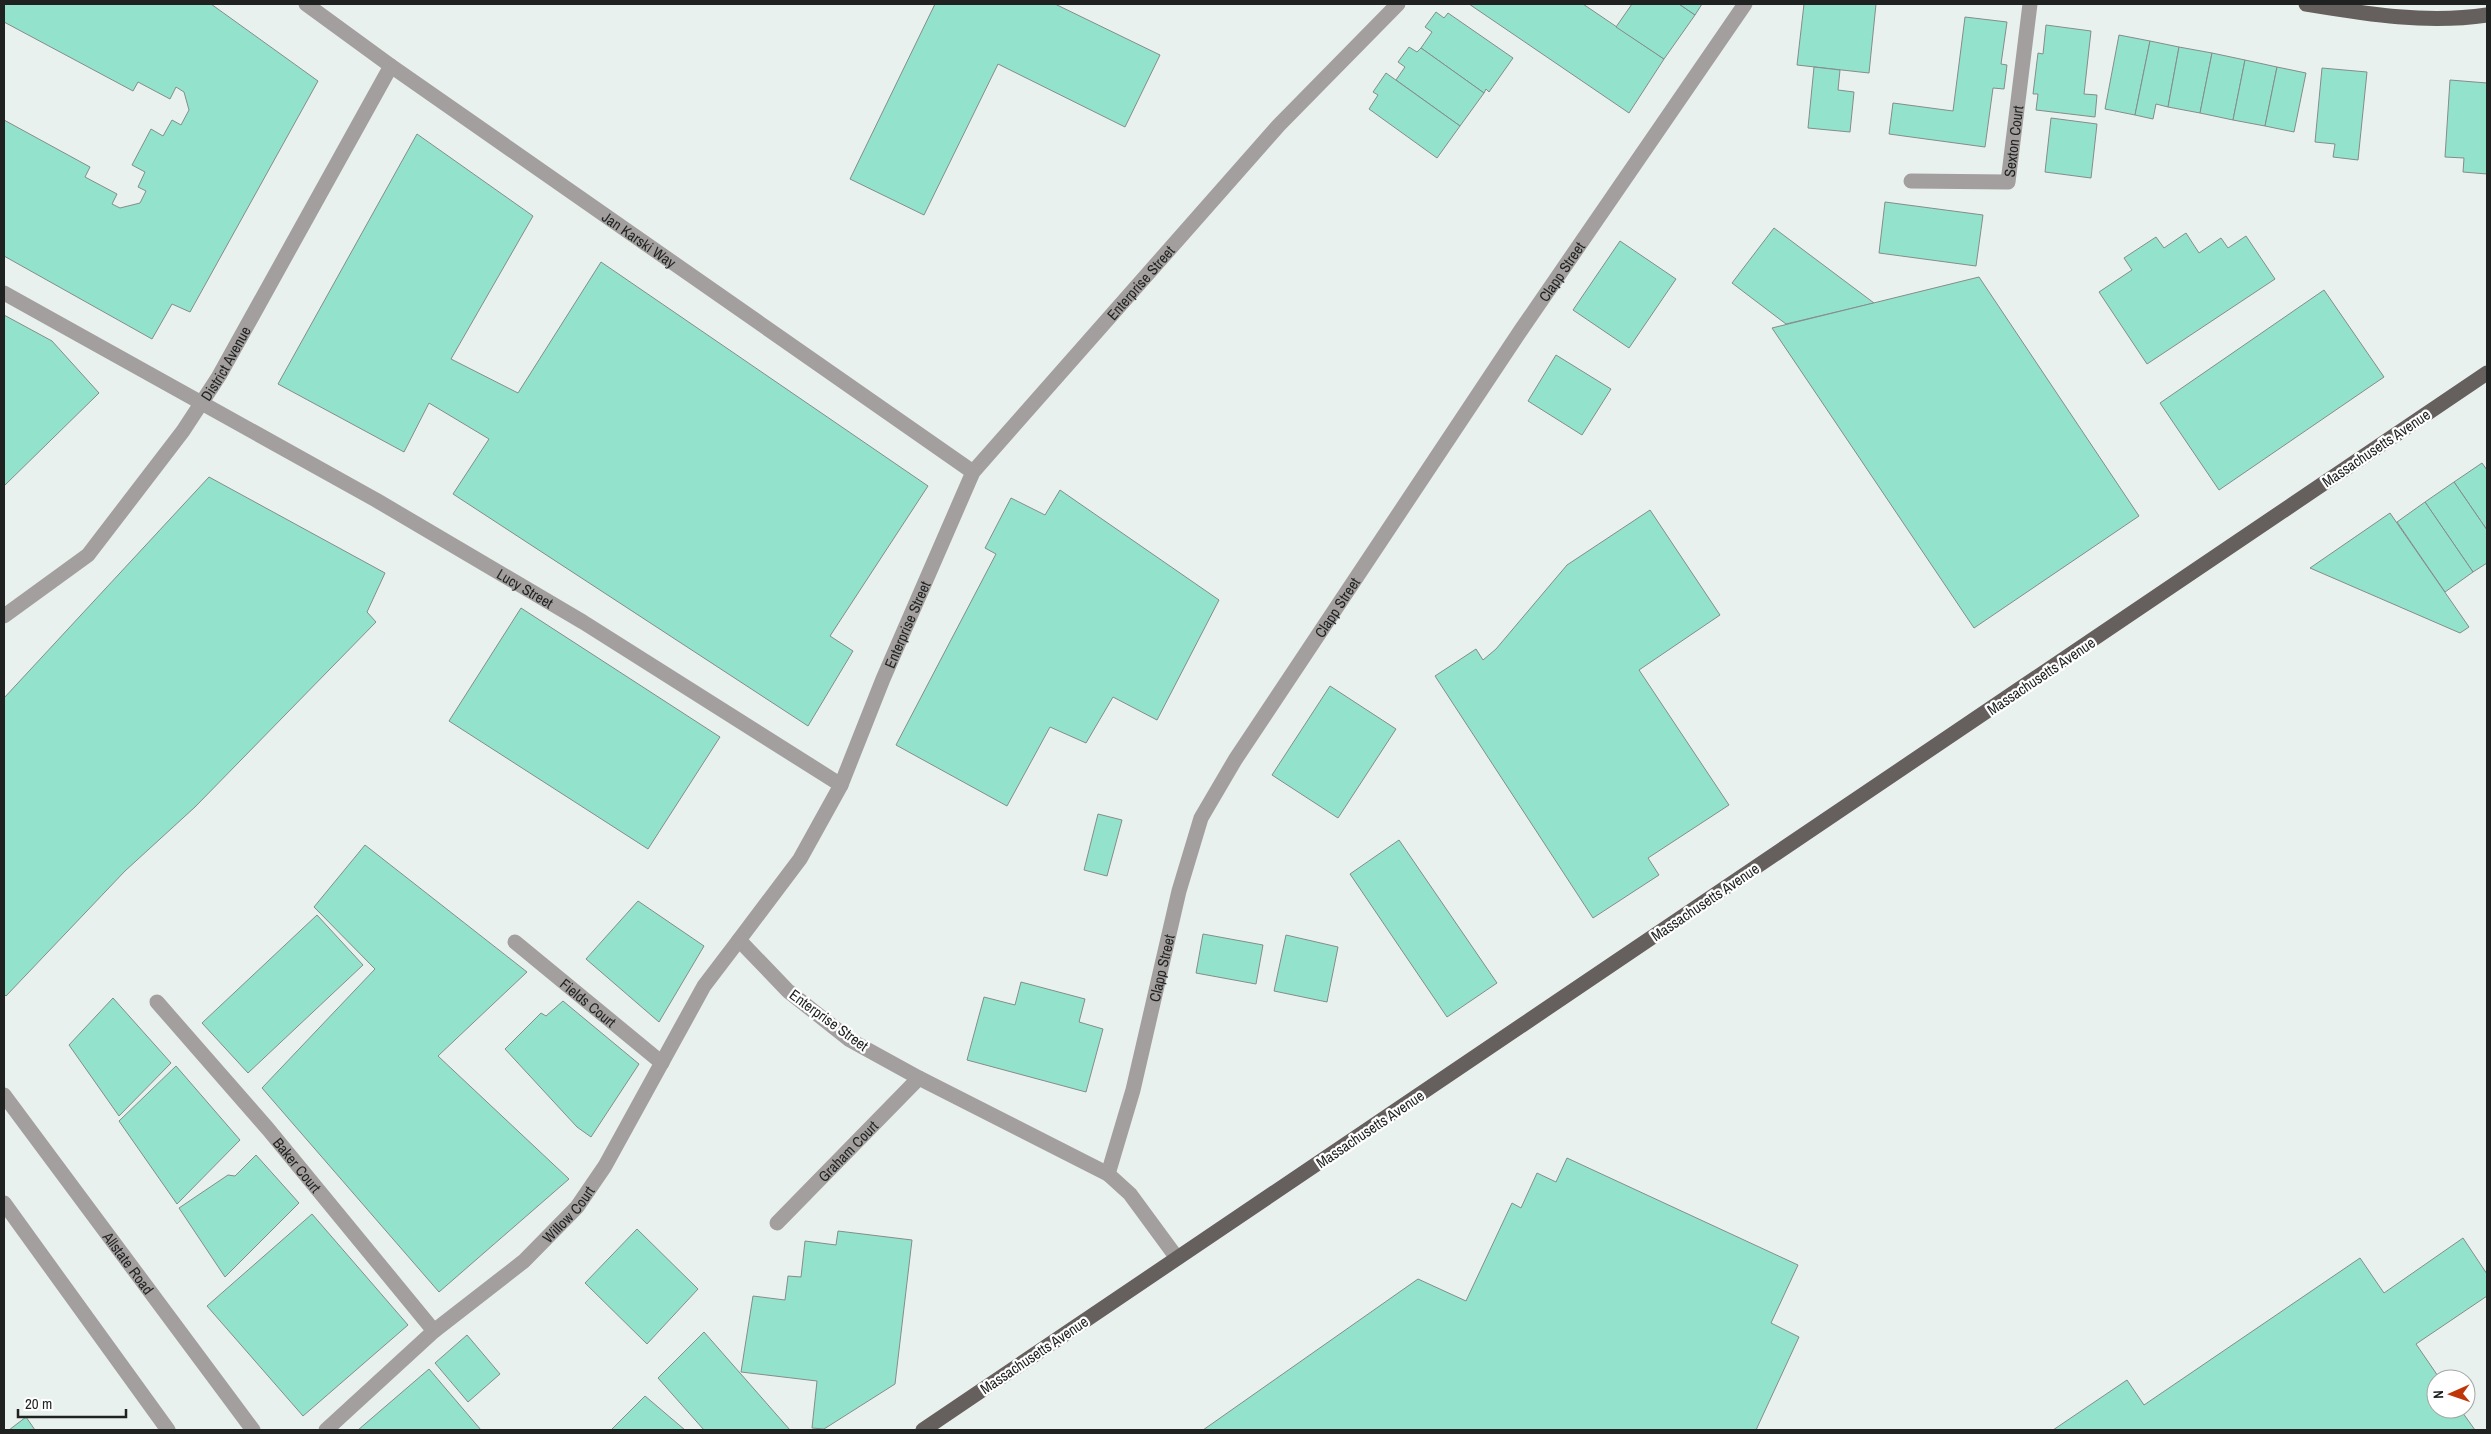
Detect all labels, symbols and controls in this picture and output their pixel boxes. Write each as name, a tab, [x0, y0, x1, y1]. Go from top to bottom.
street label: Sexton Court	[1998, 104, 2028, 178]
street label: Jan Karski Way	[598, 206, 681, 273]
street label: Clapp Street	[1533, 237, 1590, 306]
street label: Enterprise Street	[1102, 240, 1179, 324]
street label: District Avenue	[195, 322, 255, 405]
street label: Massachusetts Avenue	[2318, 404, 2434, 492]
street label: Lucy Street	[493, 563, 558, 613]
street label: Clapp Street	[1309, 572, 1365, 642]
street label: Enterprise Street	[879, 577, 935, 671]
street label: Massachusetts Avenue	[1983, 632, 2099, 720]
street label: Massachusetts Avenue	[1647, 858, 1763, 946]
street label: Clapp Street	[1143, 932, 1179, 1004]
street label: Fields Court	[556, 973, 621, 1032]
street label: Enterprise Street	[785, 984, 873, 1056]
street label: Massachusetts Avenue	[1312, 1085, 1428, 1173]
street label: Graham Court	[813, 1115, 883, 1186]
street label: Baker Court	[268, 1133, 327, 1197]
street label: Willow Court	[537, 1181, 599, 1247]
street label: Allstate Road	[98, 1226, 159, 1298]
street label: Massachusetts Avenue	[976, 1311, 1092, 1399]
north arrow	[2426, 1369, 2476, 1419]
scale bar	[18, 1386, 125, 1418]
text: N	[2429, 1390, 2447, 1399]
text: 20 m	[25, 1393, 52, 1414]

